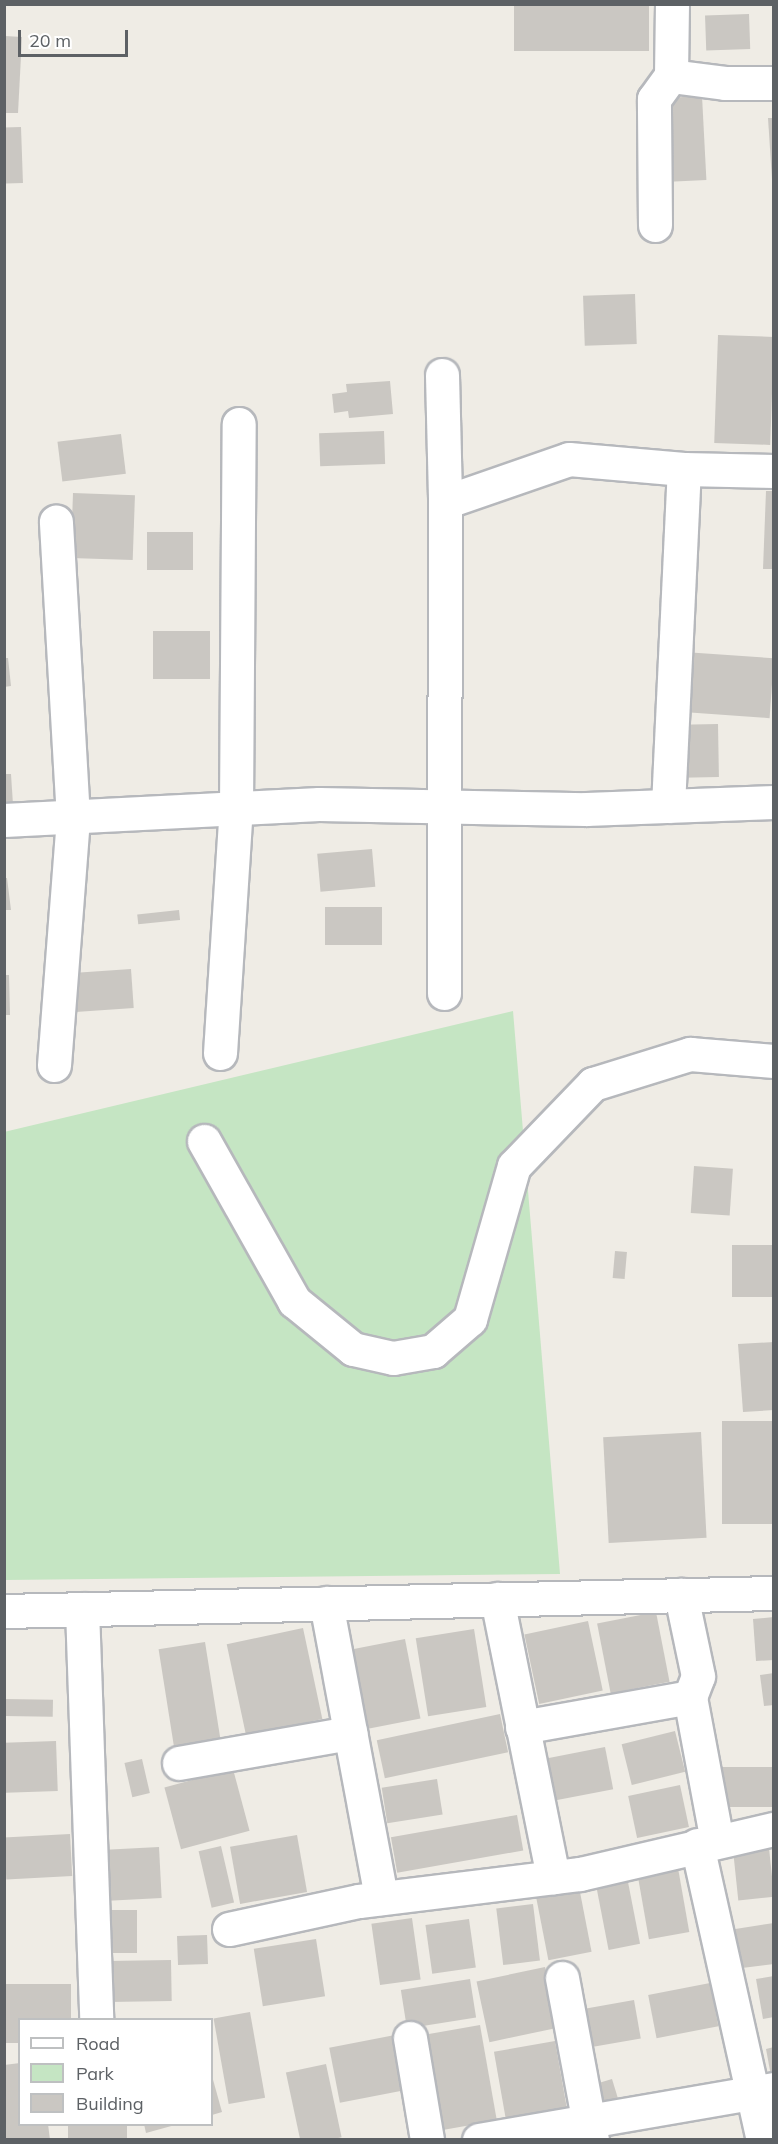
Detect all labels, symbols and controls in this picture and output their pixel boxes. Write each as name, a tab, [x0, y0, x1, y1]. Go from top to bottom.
scale bar	[21, 18, 130, 56]
text: 20 m	[29, 29, 71, 52]
legend	[18, 2018, 213, 2126]
text: Road	[76, 2032, 120, 2055]
text: Park	[76, 2062, 114, 2085]
text: Building	[76, 2092, 144, 2115]

